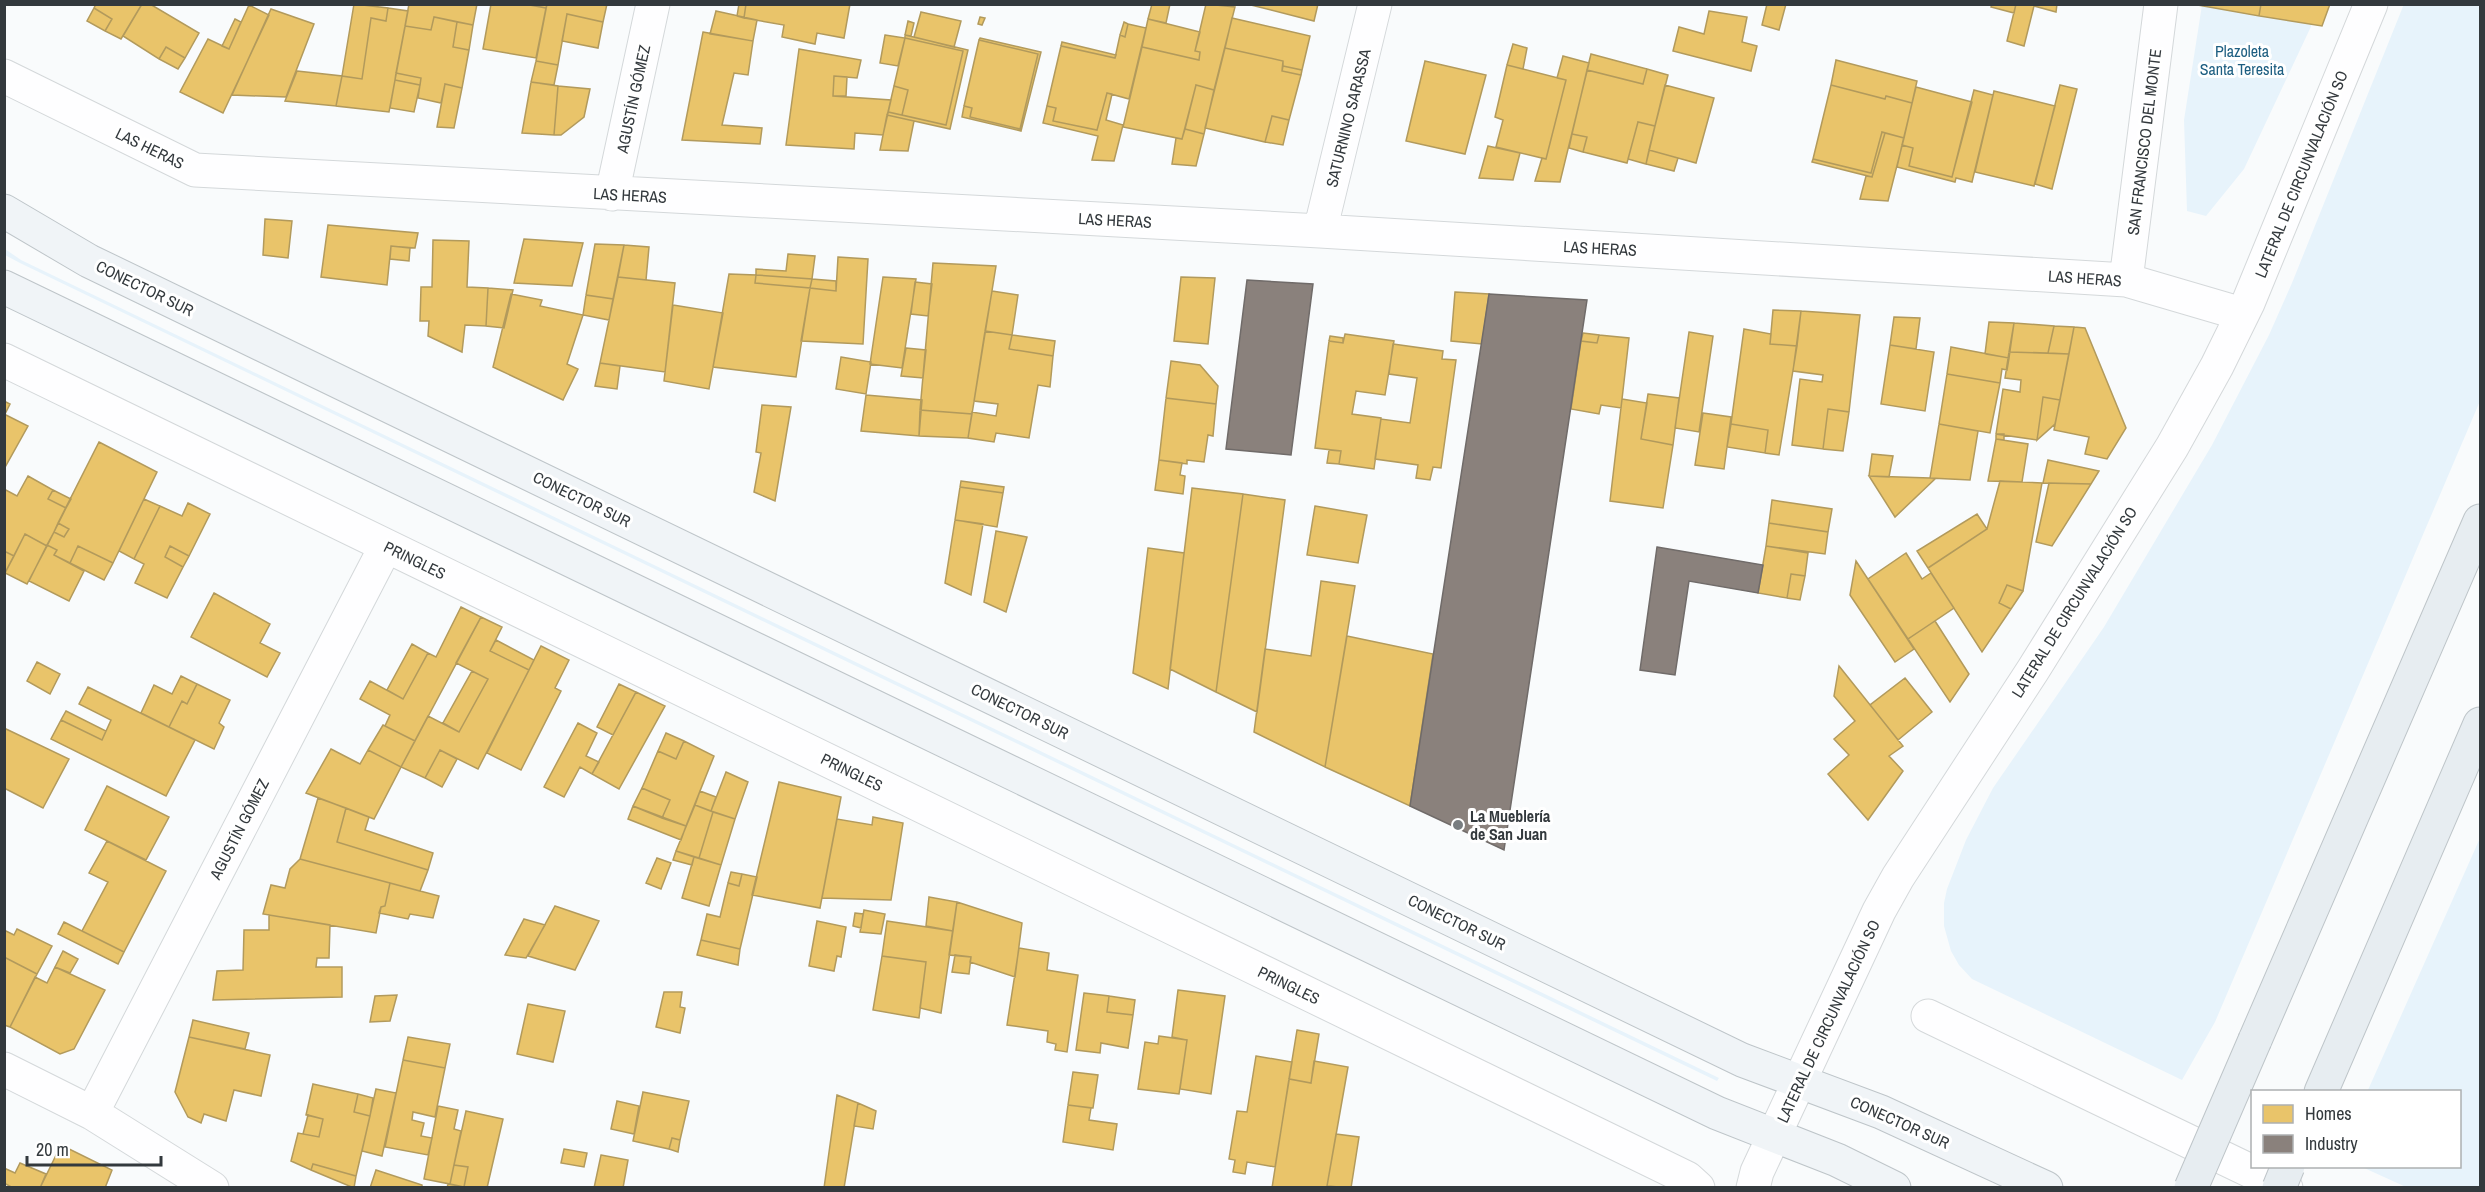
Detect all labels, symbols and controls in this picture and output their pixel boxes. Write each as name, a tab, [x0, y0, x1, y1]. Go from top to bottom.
park label: Plazoleta Santa Teresita	[2200, 40, 2285, 80]
street label: AGUSTÍN GÓMEZ	[611, 43, 655, 156]
street label: SATURNINO SARASSA	[1320, 46, 1376, 190]
street label: SAN FRANCISCO DEL MONTE	[2122, 48, 2166, 236]
street label: LATERAL DE CIRCUNVALACIÓN SO	[2249, 67, 2353, 281]
street label: LAS HERAS	[112, 122, 188, 174]
street label: LAS HERAS	[593, 182, 668, 208]
street label: LAS HERAS	[1078, 207, 1153, 233]
street label: LAS HERAS	[1563, 235, 1638, 261]
street label: CONECTOR SUR	[92, 255, 198, 321]
street label: LAS HERAS	[2047, 264, 2123, 292]
street label: CONECTOR SUR	[529, 466, 635, 532]
street label: LATERAL DE CIRCUNVALACIÓN SO	[2006, 502, 2142, 702]
street label: PRINGLES	[380, 536, 450, 585]
street label: CONECTOR SUR	[967, 678, 1073, 744]
street label: PRINGLES	[817, 748, 887, 797]
street label: AGUSTÍN GÓMEZ	[204, 775, 274, 884]
place label: La Mueblería de San Juan	[1470, 805, 1551, 845]
marker: La Mueblería de San Juan	[1451, 818, 1465, 832]
street label: CONECTOR SUR	[1404, 889, 1510, 955]
street label: LATERAL DE CIRCUNVALACIÓN SO	[1771, 916, 1885, 1126]
street label: PRINGLES	[1254, 961, 1324, 1010]
street label: CONECTOR SUR	[1847, 1090, 1953, 1154]
legend	[2251, 1090, 2461, 1168]
text: Homes	[2305, 1101, 2352, 1126]
scale bar	[27, 1129, 160, 1167]
text: Industry	[2305, 1131, 2358, 1156]
text: 20 m	[36, 1137, 69, 1162]

